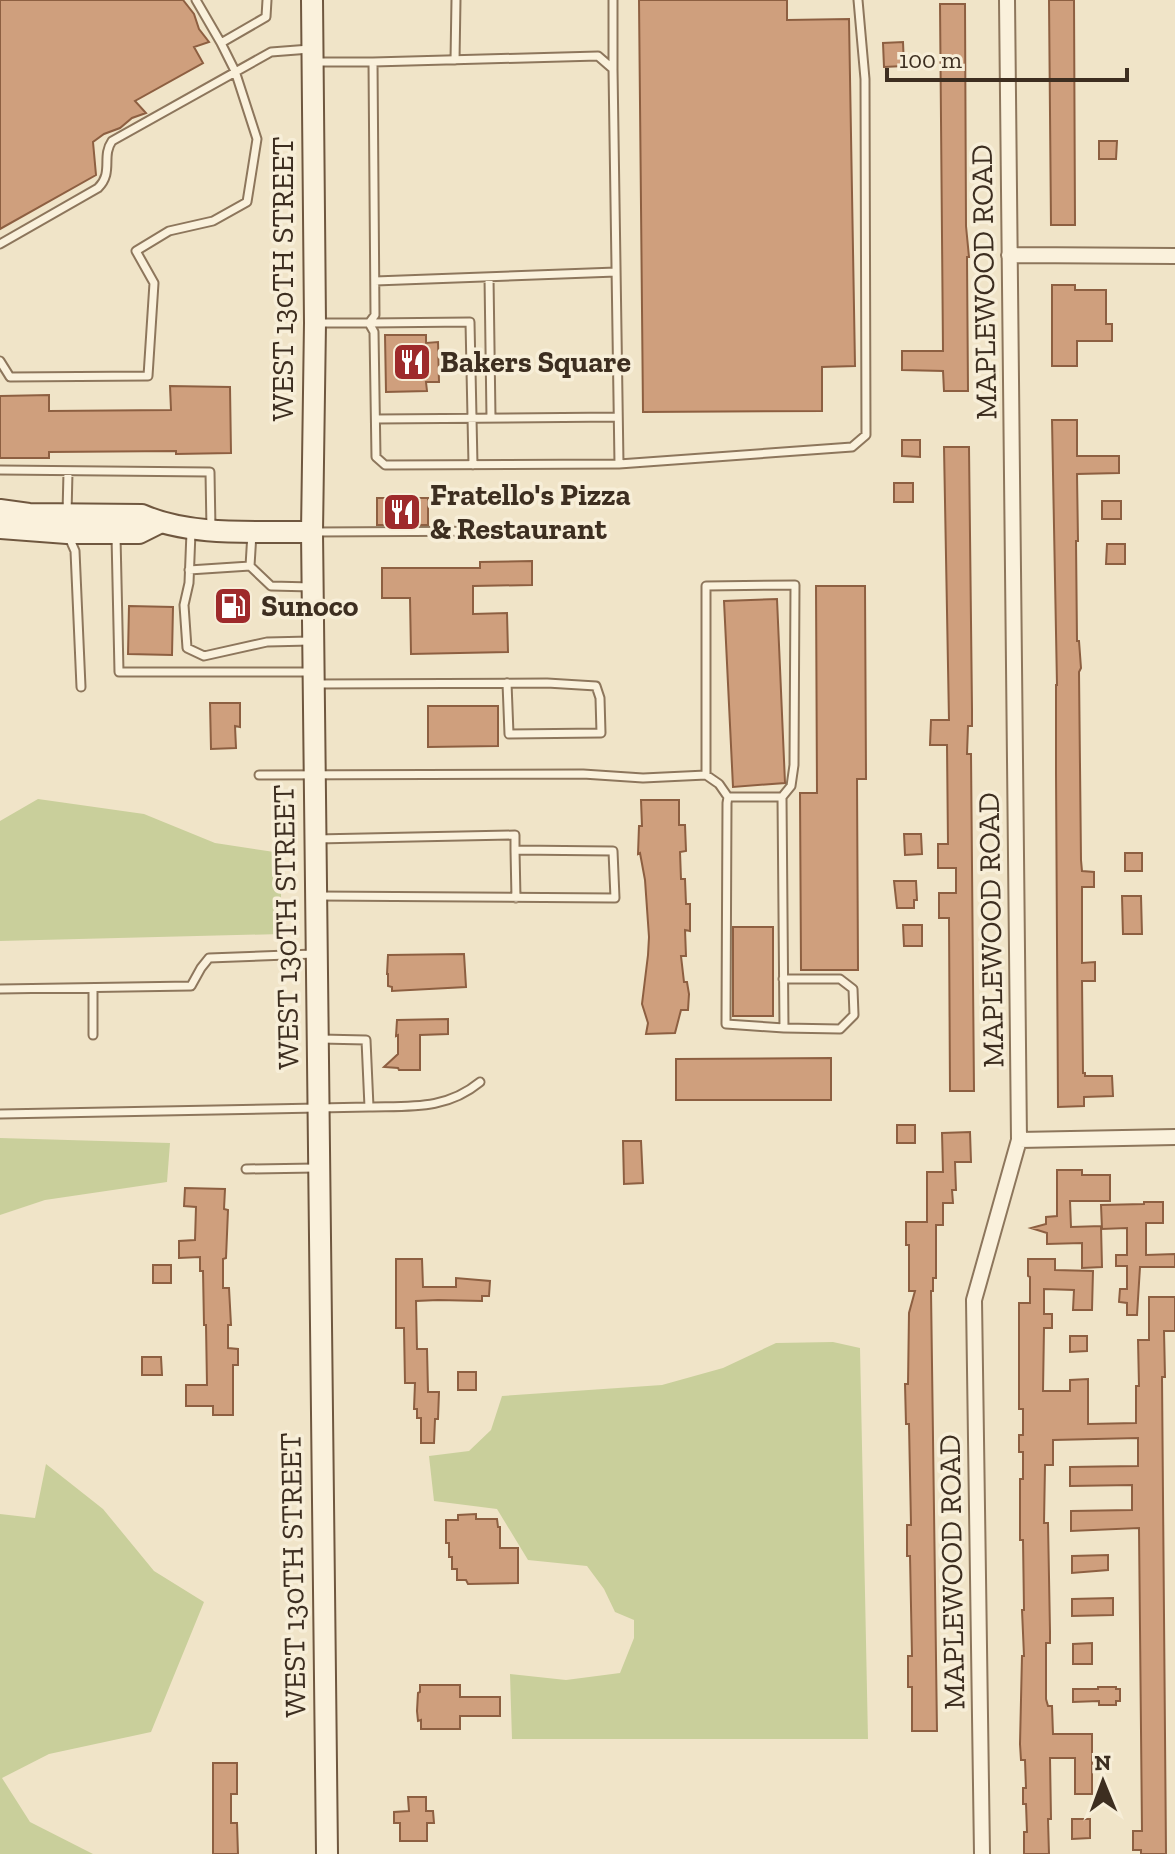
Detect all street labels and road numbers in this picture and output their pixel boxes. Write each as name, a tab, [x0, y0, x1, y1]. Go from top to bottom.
street label: WEST 130TH STREET	[265, 137, 301, 421]
street label: MAPLEWOOD ROAD	[964, 144, 1004, 420]
street label: WEST 130TH STREET	[266, 784, 306, 1070]
street label: MAPLEWOOD ROAD	[971, 792, 1011, 1068]
street label: WEST 130TH STREET	[273, 1432, 313, 1718]
street label: MAPLEWOOD ROAD	[932, 1434, 972, 1710]

